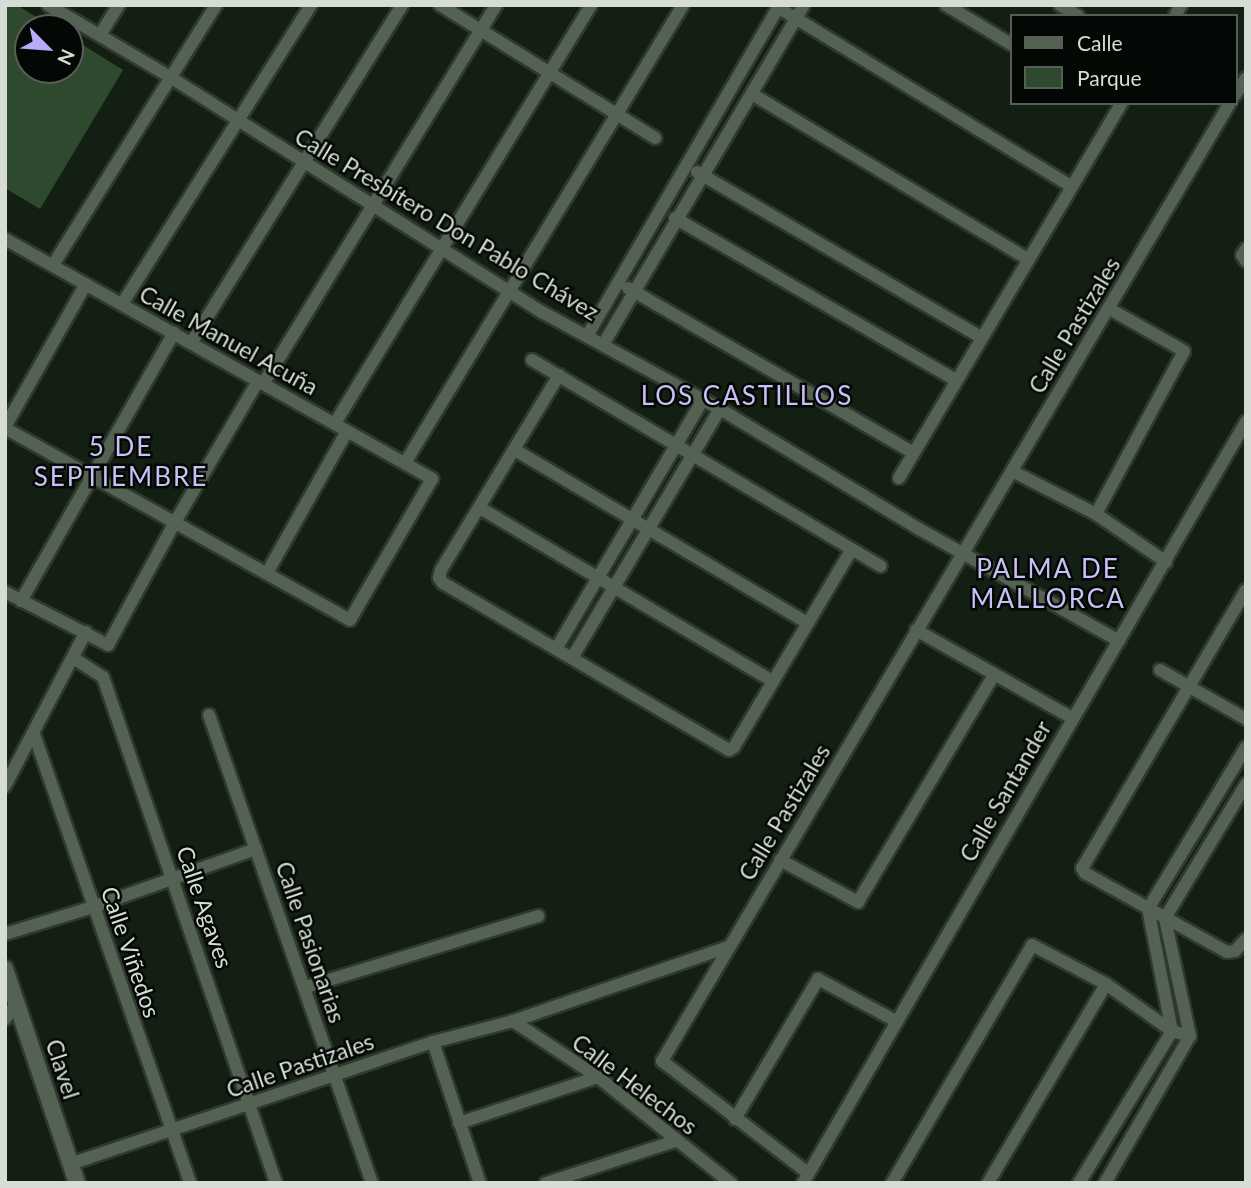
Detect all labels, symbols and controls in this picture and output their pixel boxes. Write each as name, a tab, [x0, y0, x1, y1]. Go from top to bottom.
north arrow	[14, 14, 84, 84]
legend	[1010, 14, 1237, 105]
text: Calle	[1077, 30, 1122, 55]
text: N	[53, 46, 80, 69]
text: Parque	[1077, 65, 1142, 90]
street label: Calle Presbítero Don Pablo Chávez	[290, 122, 604, 326]
street label: Calle Pastizales	[1023, 252, 1125, 398]
street label: Calle Manuel Acuña	[135, 279, 323, 401]
district label: LOS CASTILLOS	[642, 380, 852, 412]
district label: 5 DE SEPTIEMBRE	[35, 431, 207, 492]
district label: PALMA DE MALLORCA	[971, 553, 1125, 614]
street label: Calle Santander	[954, 716, 1056, 866]
street label: Calle Pastizales	[733, 739, 835, 885]
street label: Calle Agaves	[171, 842, 239, 972]
street label: Calle Pasionarias	[271, 858, 351, 1026]
street label: Calle Viñedos	[96, 882, 166, 1022]
street label: Calle Pastizales	[223, 1027, 377, 1103]
street label: Calle Helechos	[567, 1028, 703, 1140]
street label: Clavel	[40, 1036, 86, 1102]

